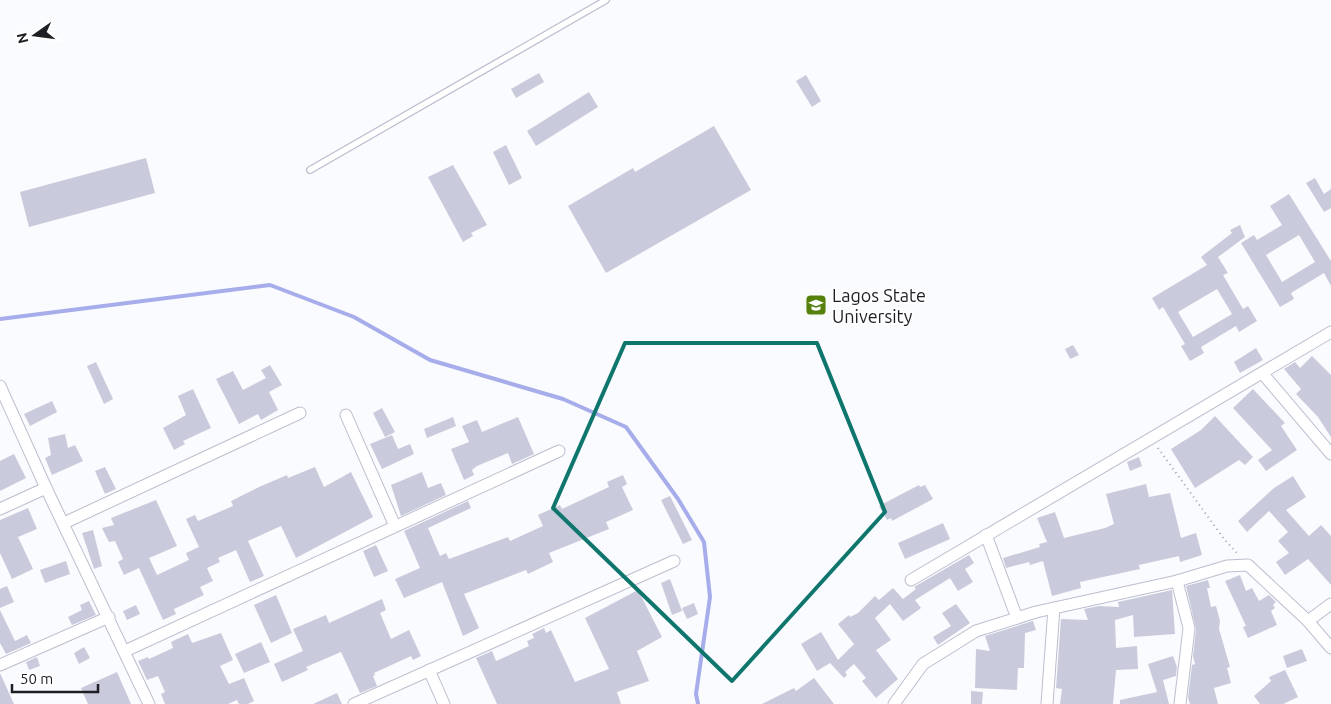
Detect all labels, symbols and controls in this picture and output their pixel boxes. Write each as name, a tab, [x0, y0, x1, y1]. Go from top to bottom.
north arrow	[10, 10, 60, 60]
text: N	[13, 31, 31, 45]
place label: Lagos State University	[832, 285, 926, 326]
school or university icon: Lagos State University	[804, 293, 828, 317]
scale bar	[12, 662, 99, 694]
text: 50 m	[20, 670, 53, 687]

